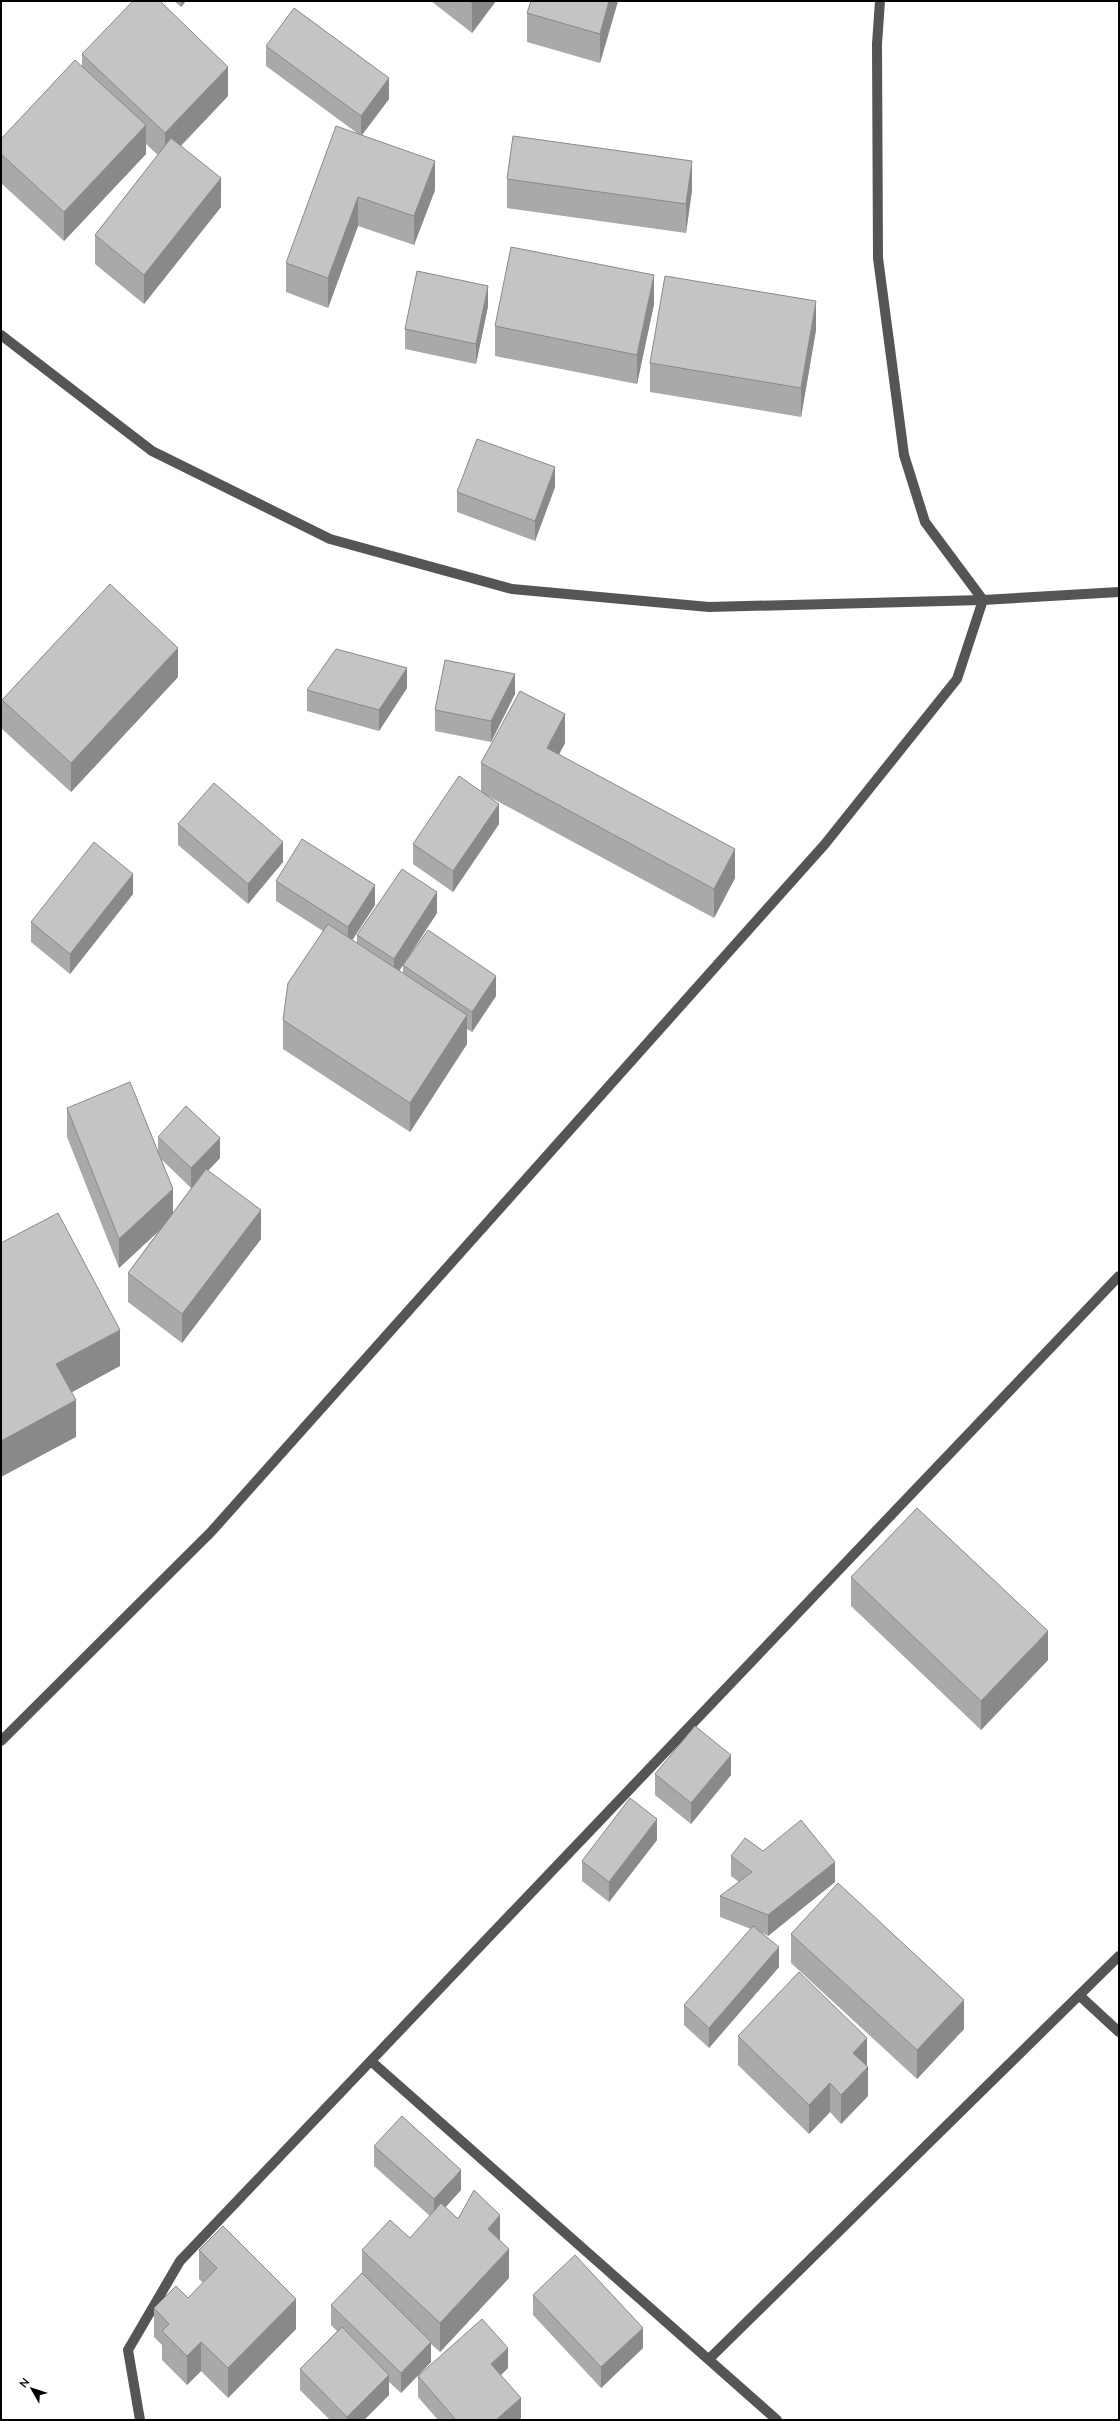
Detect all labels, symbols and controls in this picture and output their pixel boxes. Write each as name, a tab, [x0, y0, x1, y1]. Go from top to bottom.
north arrow	[12, 2369, 52, 2409]
text: N	[16, 2375, 32, 2390]

